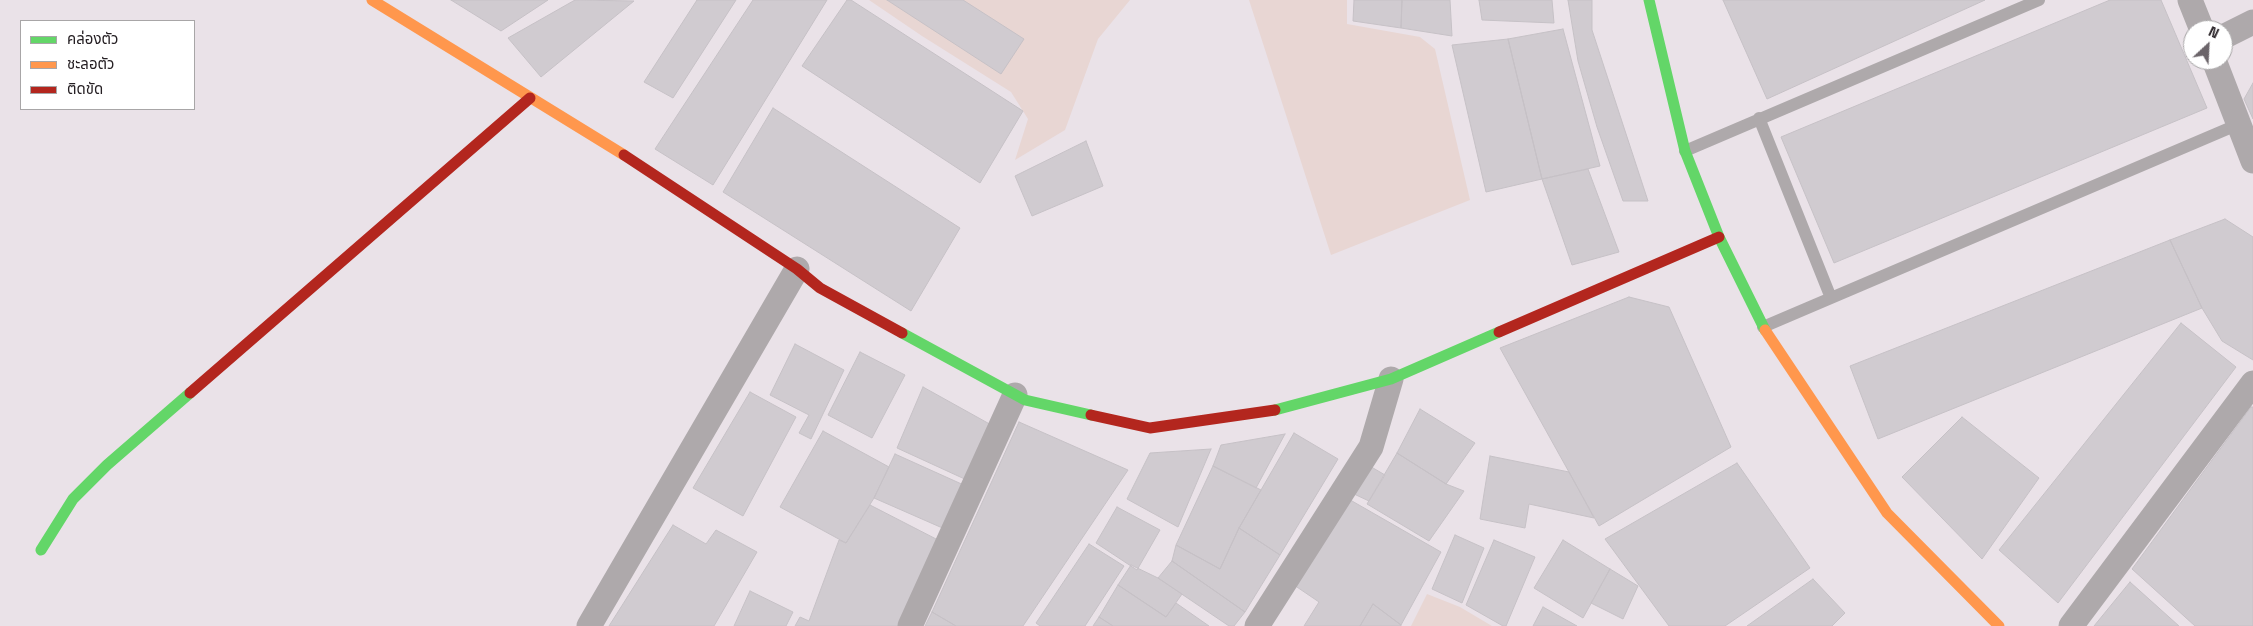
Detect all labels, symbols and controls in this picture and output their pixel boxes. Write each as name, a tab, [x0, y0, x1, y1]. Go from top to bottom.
legend	[20, 20, 195, 110]
north arrow	[2183, 20, 2233, 70]
text: N	[2206, 22, 2222, 42]
text: คล่องตัว	[67, 29, 118, 48]
text: ชะลอตัว	[67, 54, 114, 73]
text: ติดขัด	[67, 79, 103, 98]

